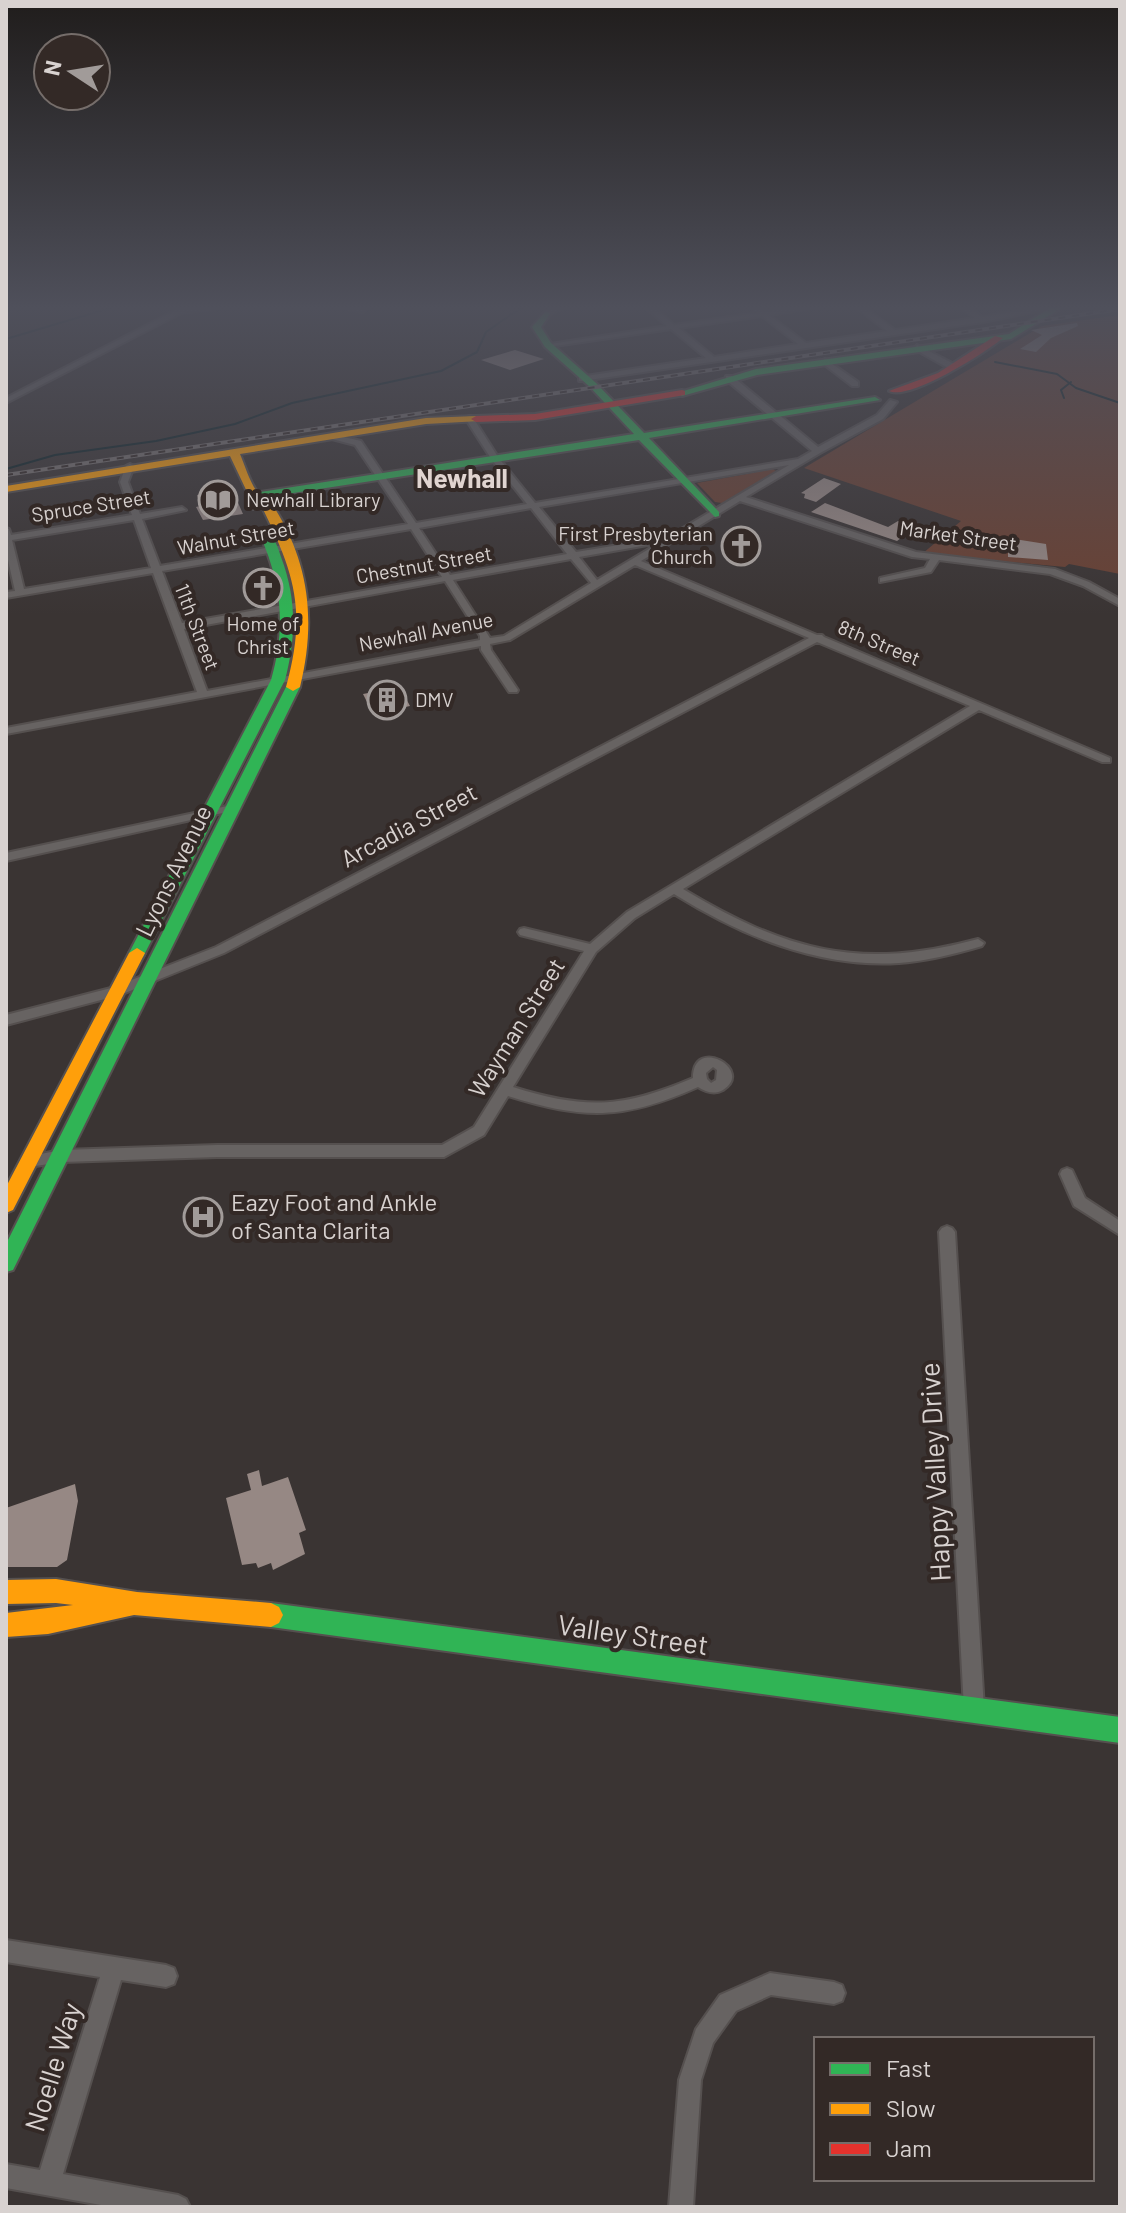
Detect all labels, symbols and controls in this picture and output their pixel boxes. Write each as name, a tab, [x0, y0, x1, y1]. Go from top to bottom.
north arrow	[32, 32, 112, 112]
text: N	[37, 58, 66, 77]
district label: Newhall	[416, 462, 508, 493]
library icon: Newhall Library	[197, 479, 239, 521]
street label: Spruce Street	[30, 484, 152, 526]
place label: Newhall Library	[246, 487, 380, 511]
street label: Walnut Street	[175, 515, 296, 559]
street label: Market Street	[898, 515, 1018, 555]
place label: First Presbyterian Church	[558, 521, 713, 568]
church icon: First Presbyterian Church	[720, 525, 762, 567]
street label: Chestnut Street	[354, 540, 494, 588]
church icon: Home of Christ	[242, 567, 284, 609]
street label: 11th Street	[170, 580, 225, 673]
street label: Newhall Avenue	[357, 606, 495, 656]
place label: Home of Christ	[227, 611, 299, 658]
street label: 8th Street	[835, 614, 924, 670]
building icon: DMV	[366, 679, 408, 721]
place label: DMV	[415, 687, 454, 711]
street label: Arcadia Street	[335, 777, 481, 873]
street label: Lyons Avenue	[128, 800, 217, 941]
street label: Wayman Street	[461, 952, 570, 1102]
place label: Eazy Foot and Ankle of Santa Clarita	[231, 1187, 437, 1244]
hospital icon: Eazy Foot and Ankle of Santa Clarita	[182, 1196, 224, 1238]
street label: Happy Valley Drive	[911, 1362, 957, 1583]
street label: Valley Street	[556, 1607, 711, 1661]
street label: Noelle Way	[16, 1998, 88, 2135]
legend	[814, 2037, 1094, 2181]
text: Fast	[886, 2053, 931, 2082]
text: Slow	[886, 2093, 935, 2122]
text: Jam	[886, 2133, 932, 2162]

